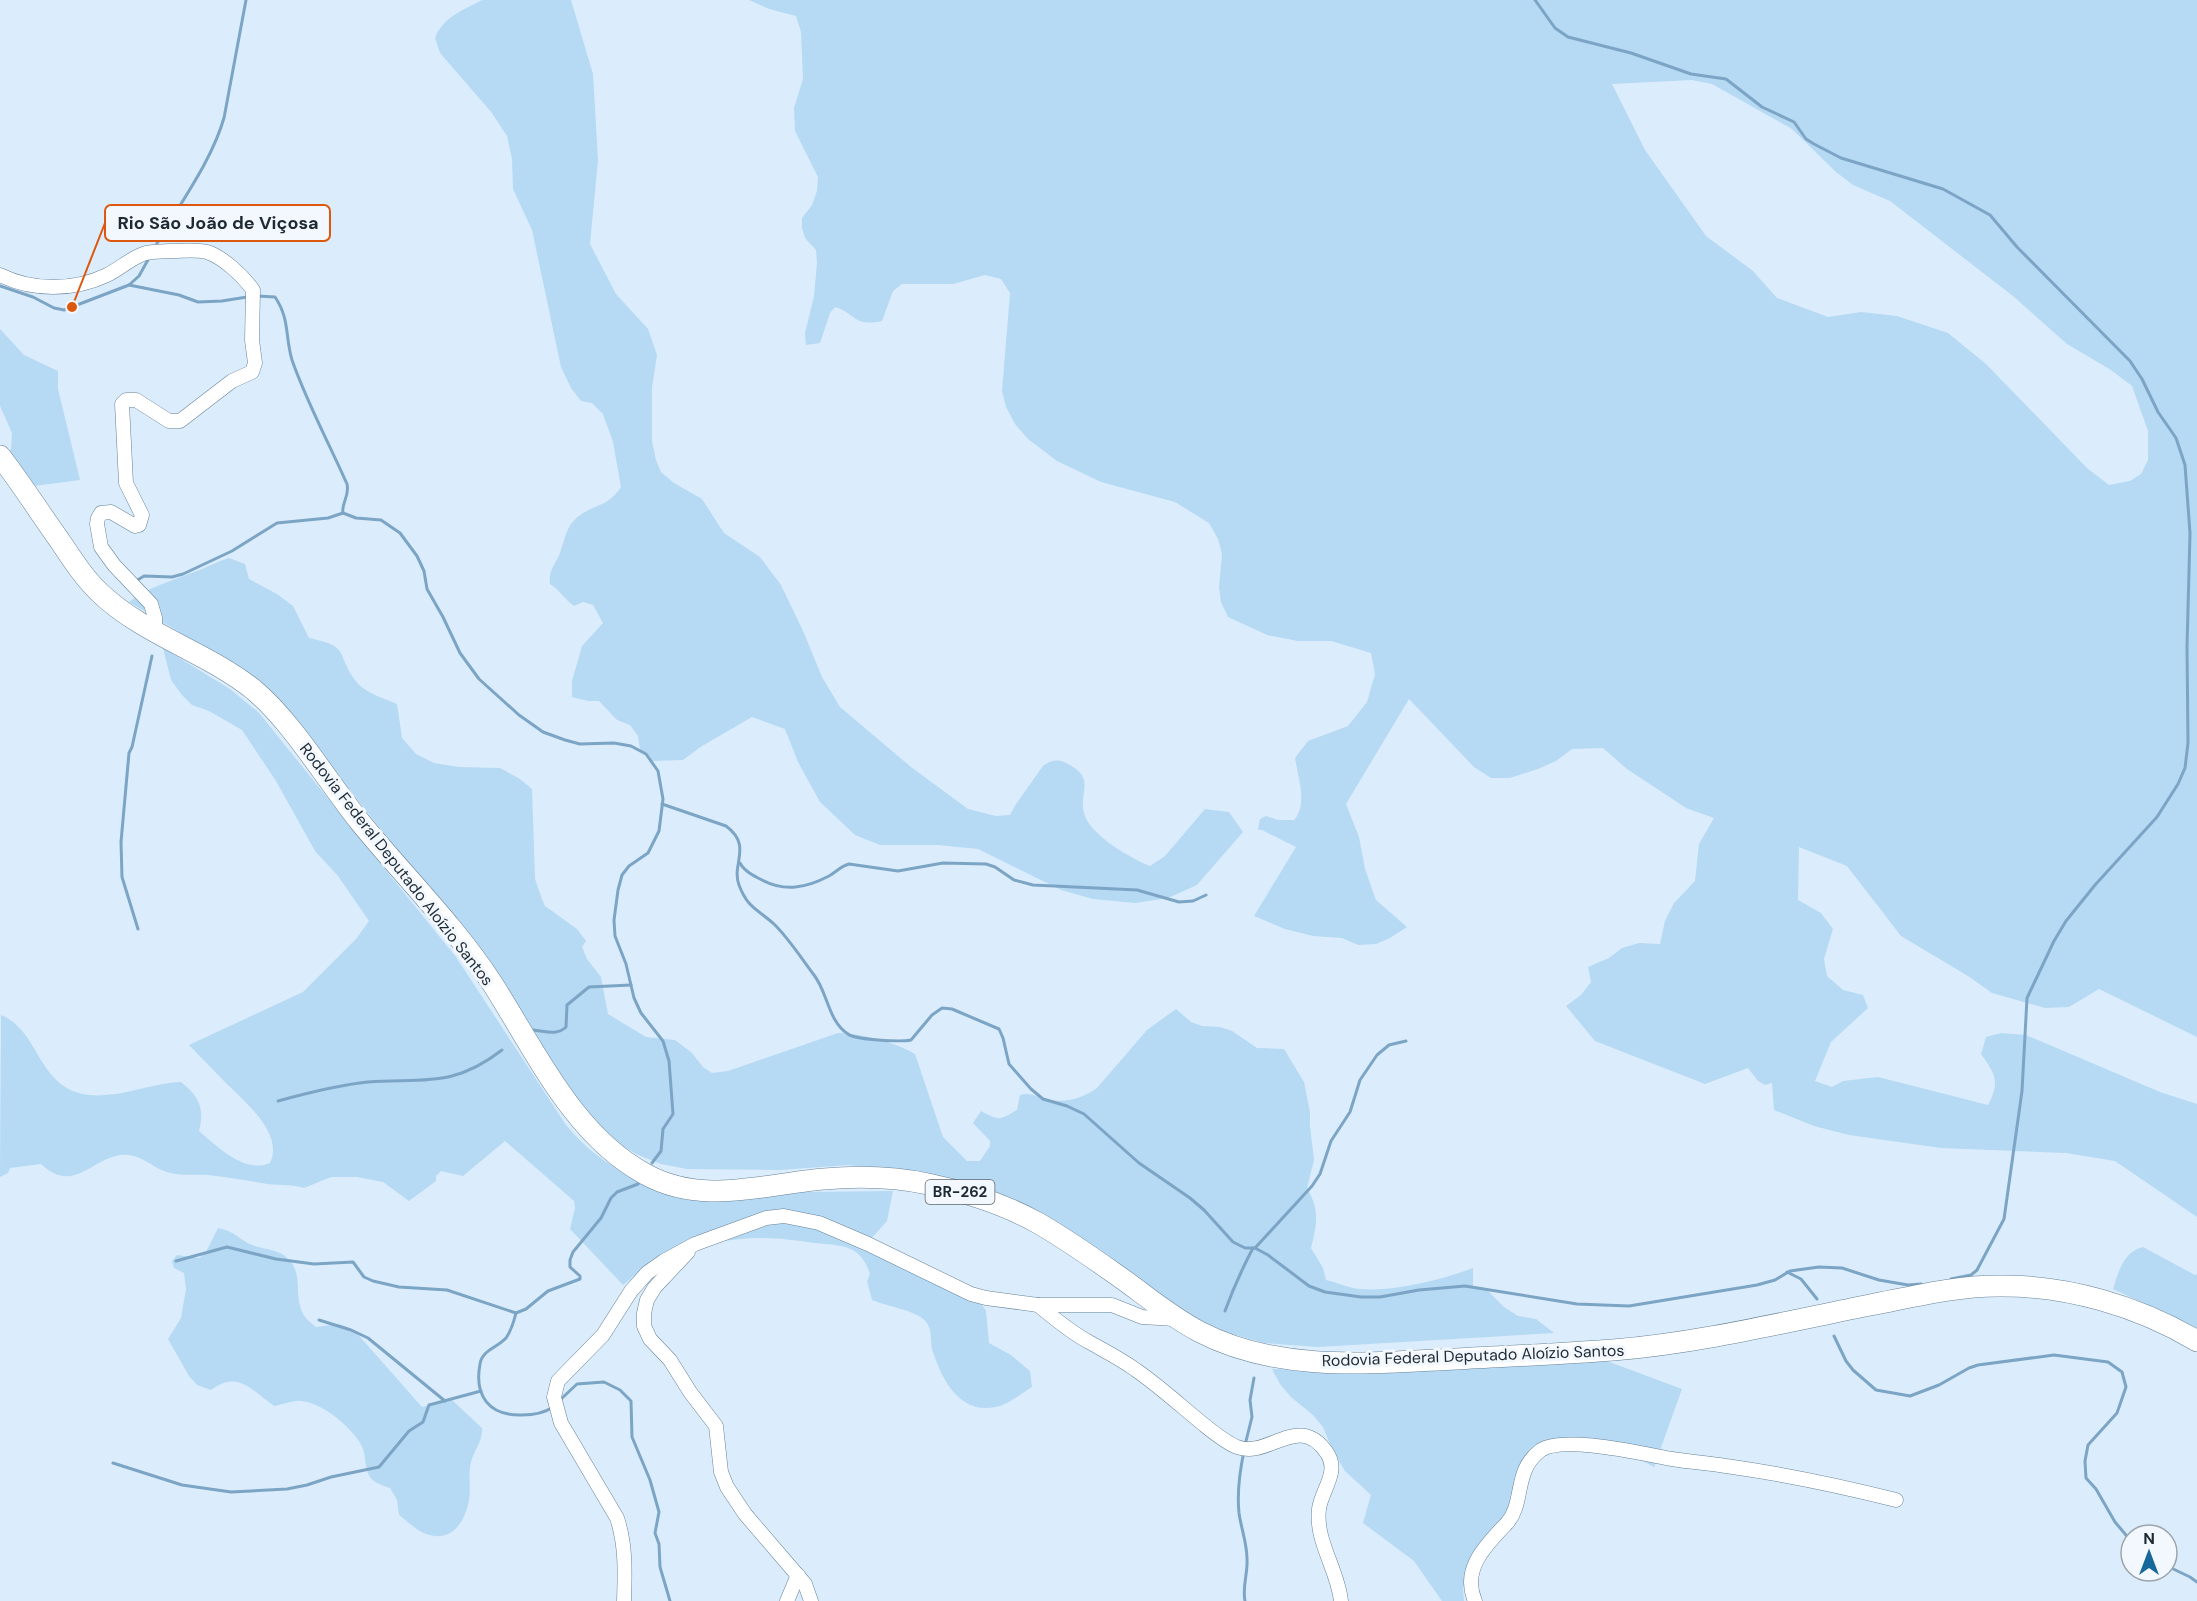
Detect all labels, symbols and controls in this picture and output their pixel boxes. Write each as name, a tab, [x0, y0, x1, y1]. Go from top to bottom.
callout: Rio São João de Viçosa	[105, 205, 330, 241]
text: Rio São João de Viçosa	[117, 211, 319, 235]
street label: Rodovia Federal Deputado Aloízio Santos	[295, 739, 498, 990]
road number: BR-262	[926, 1180, 994, 1204]
street label: Rodovia Federal Deputado Aloízio Santos	[1321, 1340, 1625, 1371]
north arrow	[2119, 1523, 2179, 1583]
text: N	[2143, 1528, 2155, 1549]

